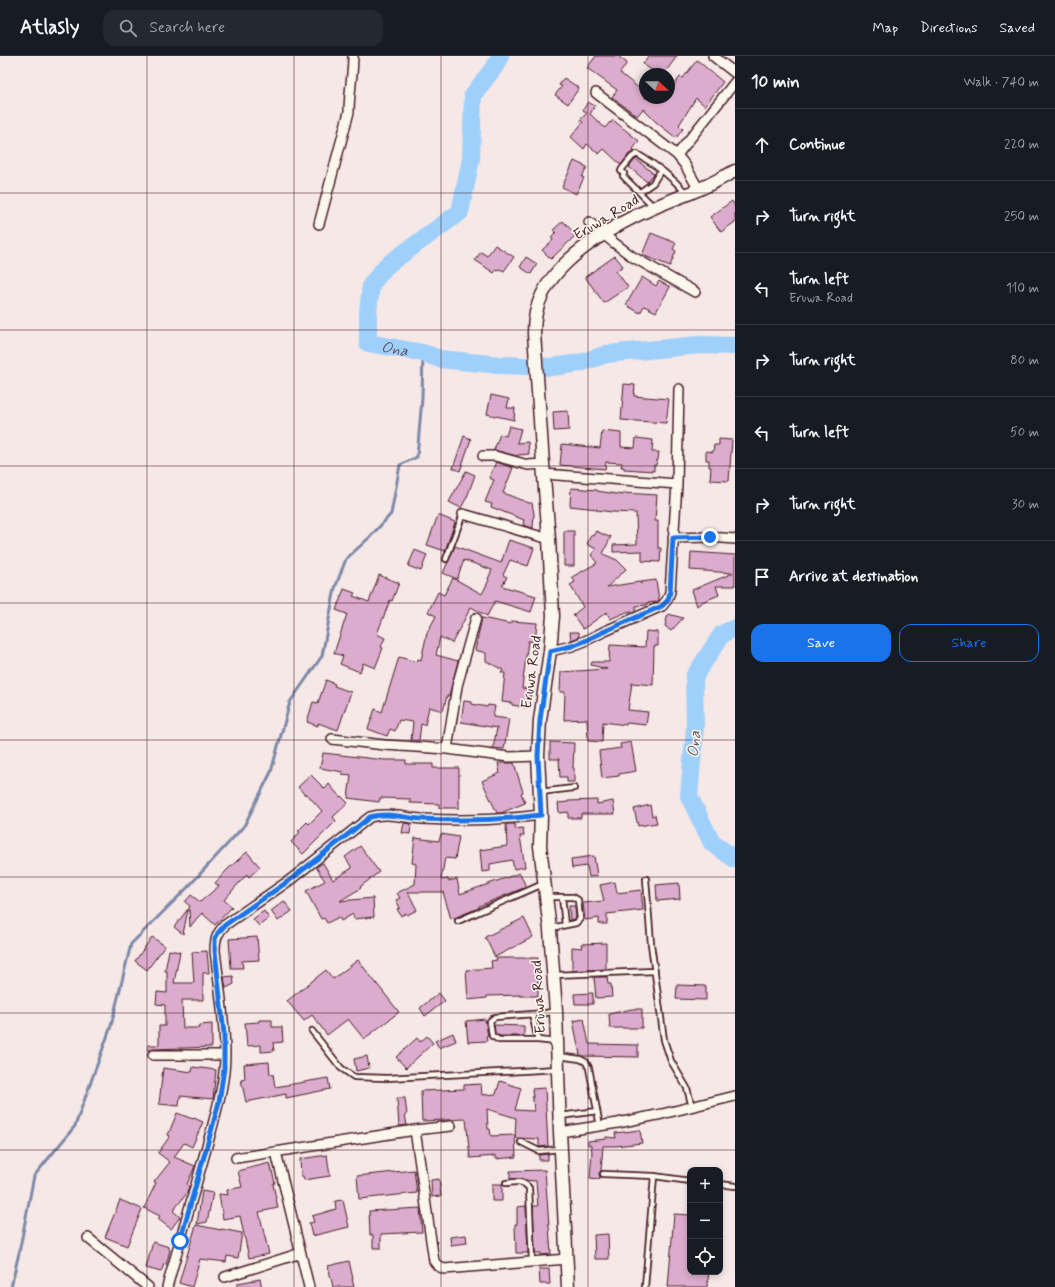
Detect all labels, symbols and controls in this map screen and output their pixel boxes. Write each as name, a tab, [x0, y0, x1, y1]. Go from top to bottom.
search box	[103, 10, 383, 46]
text: Atlasly	[20, 15, 79, 40]
icon: search	[117, 17, 139, 39]
text: Search here	[149, 18, 225, 38]
text: Map	[872, 19, 898, 37]
text: Directions	[920, 19, 978, 37]
text: Saved	[1000, 19, 1035, 37]
north arrow	[639, 68, 675, 104]
text: 10 min	[751, 71, 800, 93]
text: Walk · 740 m	[963, 74, 1039, 91]
icon: ahead	[751, 134, 773, 156]
text: Continue	[789, 135, 845, 155]
text: 220 m	[1004, 136, 1039, 153]
street label: Eruwa Road	[570, 190, 643, 245]
icon: right	[751, 206, 773, 228]
text: Turn right	[789, 207, 856, 227]
text: 250 m	[1004, 208, 1039, 225]
text: Turn left	[789, 270, 849, 290]
icon: left	[751, 278, 773, 300]
text: 110 m	[1006, 280, 1039, 297]
text: Eruwa Road	[789, 290, 853, 307]
water label: Ona	[380, 337, 410, 362]
icon: right	[751, 350, 773, 372]
text: Turn right	[789, 351, 856, 371]
text: 80 m	[1010, 352, 1039, 369]
icon: left	[751, 422, 773, 444]
text: Turn left	[789, 423, 849, 443]
text: 50 m	[1010, 424, 1039, 441]
icon: right	[751, 494, 773, 516]
text: Turn right	[789, 495, 856, 515]
text: 30 m	[1012, 496, 1039, 513]
route end	[701, 528, 719, 546]
icon: arrive	[751, 566, 773, 588]
text: Arrive at destination	[789, 567, 918, 587]
button: Save	[751, 624, 891, 662]
button: Share	[899, 624, 1039, 662]
street label: Eruwa Road	[517, 634, 547, 710]
water label: Ona	[683, 730, 706, 758]
street label: Eruwa Road	[527, 959, 551, 1034]
map controls	[687, 1167, 723, 1275]
button: +	[687, 1167, 723, 1203]
button: −	[687, 1203, 723, 1239]
route start	[171, 1232, 189, 1250]
button: locate	[687, 1239, 723, 1275]

